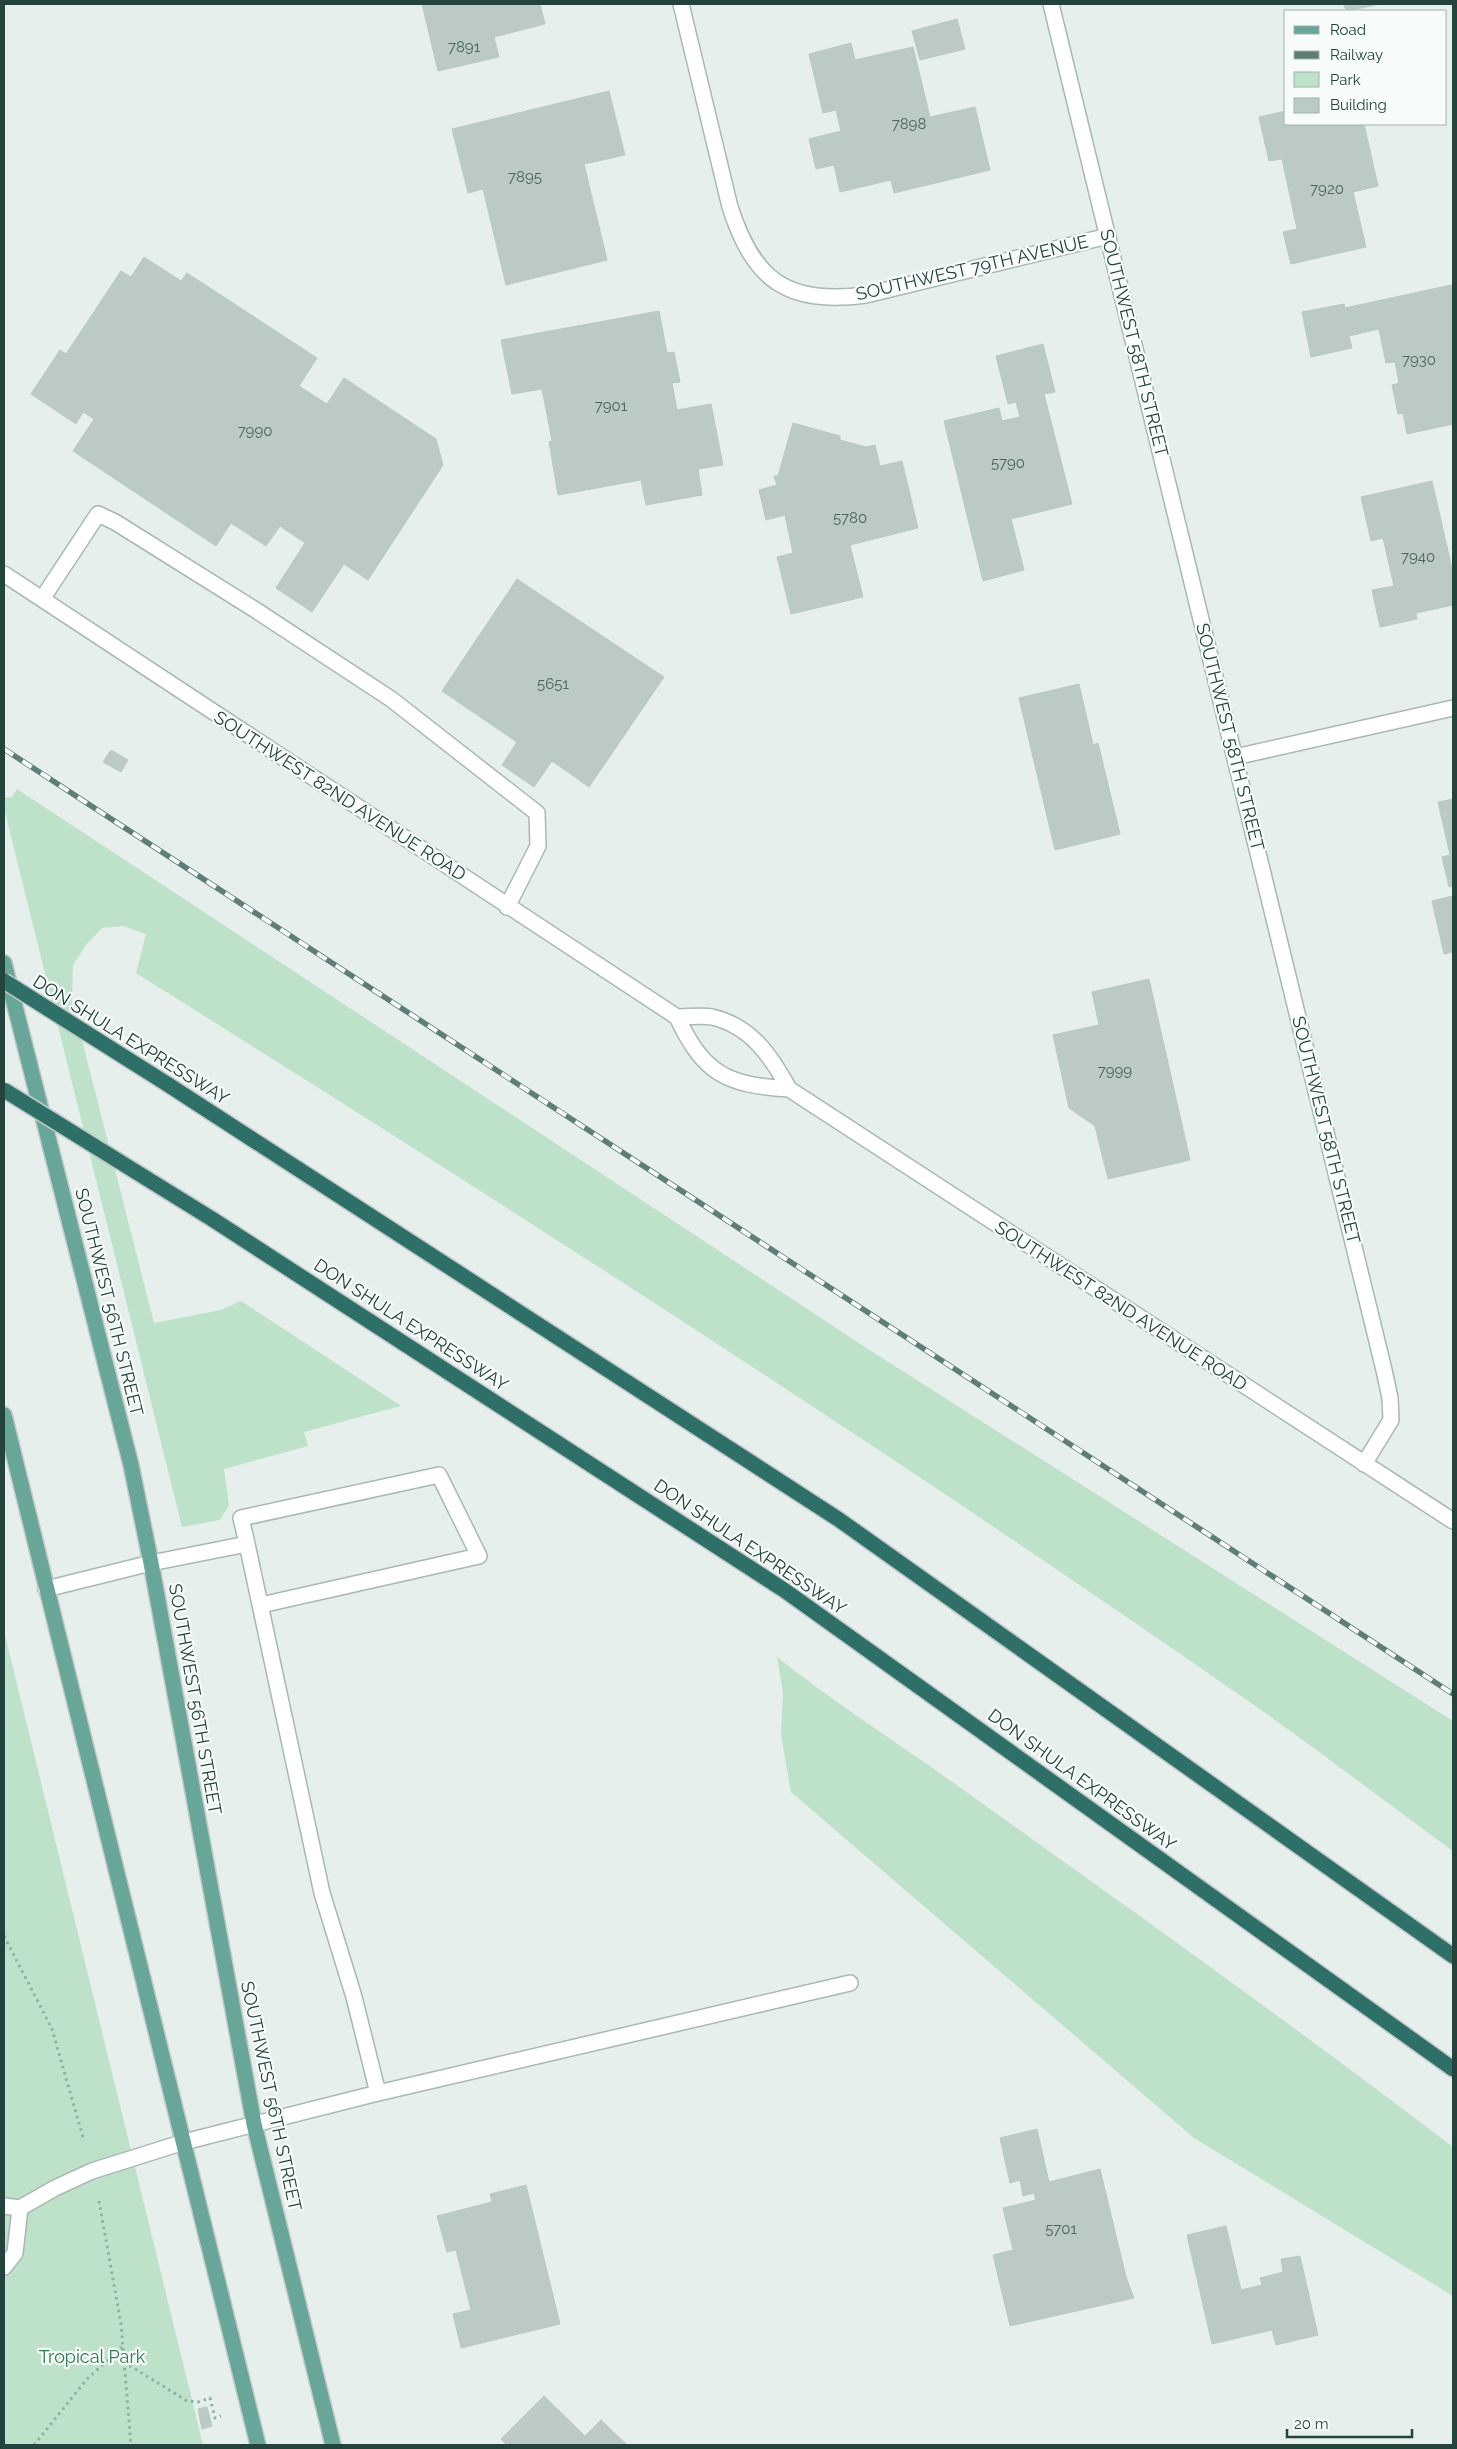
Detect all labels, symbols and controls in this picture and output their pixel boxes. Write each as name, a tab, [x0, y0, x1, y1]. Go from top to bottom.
legend	[1284, 10, 1447, 125]
text: Road	[1330, 21, 1366, 39]
house number: 7891	[448, 38, 481, 56]
text: Railway	[1330, 46, 1383, 64]
text: Park	[1330, 71, 1361, 89]
text: Building	[1330, 96, 1387, 114]
house number: 7898	[892, 115, 926, 133]
house number: 7895	[508, 168, 542, 186]
house number: 7920	[1310, 180, 1344, 198]
street label: SOUTHWEST 58TH STREET	[1096, 227, 1173, 459]
street label: SOUTHWEST 79TH AVENUE	[854, 231, 1090, 304]
house number: 7930	[1402, 351, 1436, 369]
house number: 7901	[595, 397, 628, 415]
house number: 7990	[238, 422, 272, 440]
house number: 5790	[991, 454, 1025, 472]
house number: 5780	[833, 509, 867, 527]
house number: 7940	[1401, 548, 1435, 566]
street label: SOUTHWEST 58TH STREET	[1192, 621, 1269, 853]
house number: 5651	[537, 675, 569, 693]
street label: SOUTHWEST 82ND AVENUE ROAD	[210, 706, 470, 885]
street label: DON SHULA EXPRESSWAY	[29, 970, 233, 1109]
street label: SOUTHWEST 58TH STREET	[1288, 1014, 1365, 1246]
house number: 7999	[1098, 1062, 1132, 1080]
street label: SOUTHWEST 56TH STREET	[71, 1186, 148, 1418]
street label: SOUTHWEST 82ND AVENUE ROAD	[991, 1216, 1251, 1395]
street label: DON SHULA EXPRESSWAY	[310, 1254, 513, 1395]
street label: DON SHULA EXPRESSWAY	[650, 1474, 851, 1619]
street label: SOUTHWEST 56TH STREET	[165, 1582, 226, 1816]
street label: DON SHULA EXPRESSWAY	[984, 1704, 1181, 1855]
street label: SOUTHWEST 56TH STREET	[237, 1979, 306, 2212]
house number: 5701	[1045, 2220, 1077, 2238]
park label: Tropical Park	[39, 2346, 146, 2367]
scale bar	[1287, 2406, 1412, 2438]
text: 20 m	[1294, 2415, 1329, 2433]

